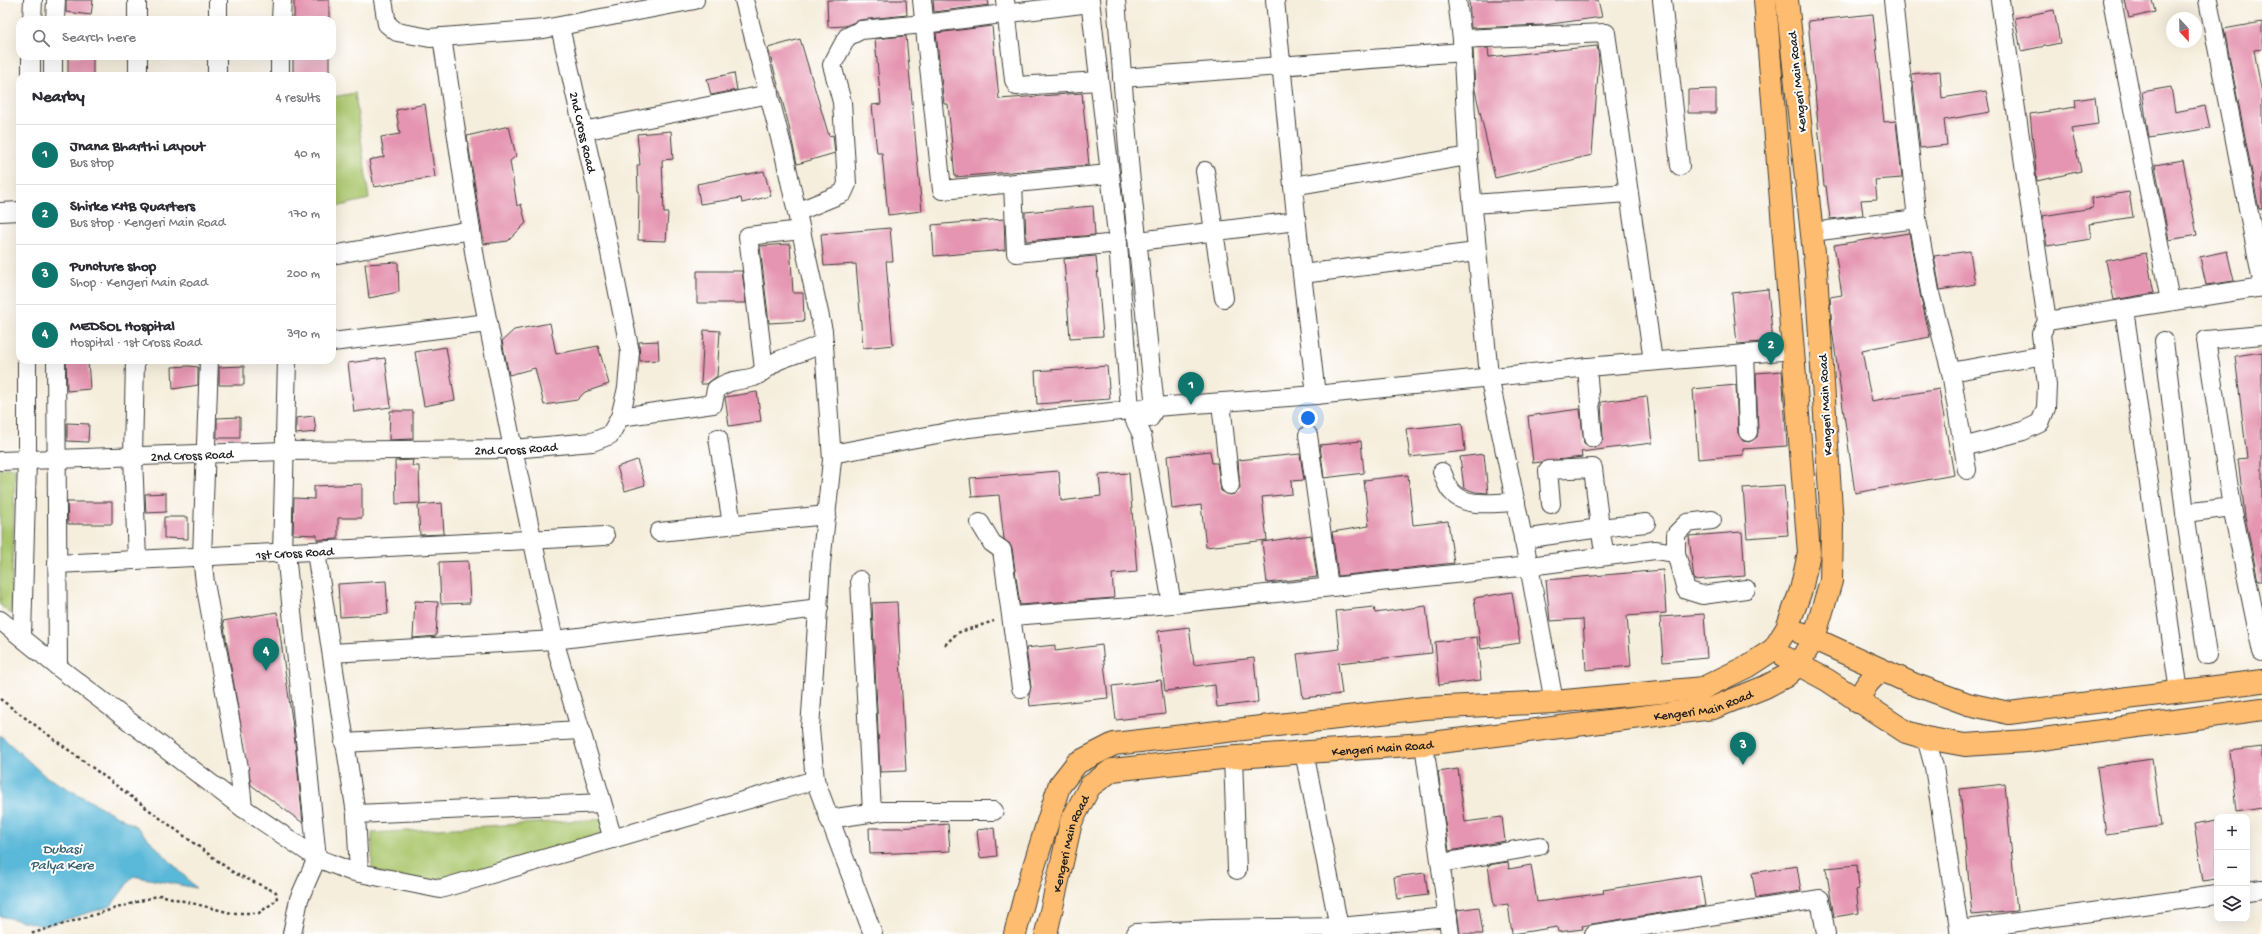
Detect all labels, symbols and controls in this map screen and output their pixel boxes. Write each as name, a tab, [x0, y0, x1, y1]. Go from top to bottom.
north arrow	[2166, 12, 2202, 48]
search box	[16, 16, 336, 60]
icon: search	[30, 27, 52, 49]
text: Search here	[62, 29, 136, 47]
street label: Kengeri Main Road	[1786, 29, 1811, 133]
text: Nearby	[32, 88, 85, 108]
text: 4 results	[276, 91, 320, 106]
street label: 2nd Cross Road	[565, 91, 598, 176]
text: Jnana Bharthi Layout	[70, 138, 205, 156]
text: 1	[42, 147, 48, 162]
text: 40 m	[294, 147, 320, 162]
text: Bus stop	[70, 156, 114, 171]
text: Shirke KHB Quarters	[70, 198, 195, 216]
text: 2	[42, 207, 48, 222]
text: 170 m	[288, 207, 320, 222]
text: Bus stop · Kengeri Main Road	[70, 216, 225, 231]
text: Puncture shop	[70, 258, 156, 276]
text: 3	[42, 267, 48, 282]
text: 200 m	[287, 267, 320, 282]
text: Shop · Kengeri Main Road	[70, 276, 208, 291]
text: MEDSOL Hospital	[70, 318, 175, 336]
text: 4	[42, 327, 48, 342]
text: 390 m	[287, 327, 320, 342]
pin: 2	[1758, 332, 1784, 365]
text: Hospital · 1st Cross Road	[70, 336, 202, 351]
street label: Kengeri Main Road	[1816, 352, 1837, 456]
pin: 1	[1178, 372, 1204, 405]
your location	[1298, 408, 1318, 428]
street label: 2nd Cross Road	[474, 440, 559, 459]
street label: 2nd Cross Road	[150, 448, 235, 466]
street label: 1st Cross Road	[255, 545, 335, 564]
pin: 4	[253, 638, 279, 671]
street label: Kengeri Main Road	[1653, 687, 1757, 725]
pin: 3	[1730, 732, 1756, 765]
street label: Kengeri Main Road	[1331, 738, 1435, 760]
street label: Kengeri Main Road	[1051, 792, 1094, 894]
map controls	[2214, 814, 2250, 922]
button: +	[2214, 814, 2250, 850]
water label: Dubasi Palya Kere	[30, 842, 95, 875]
button: −	[2214, 850, 2250, 886]
button: layers	[2214, 886, 2250, 922]

